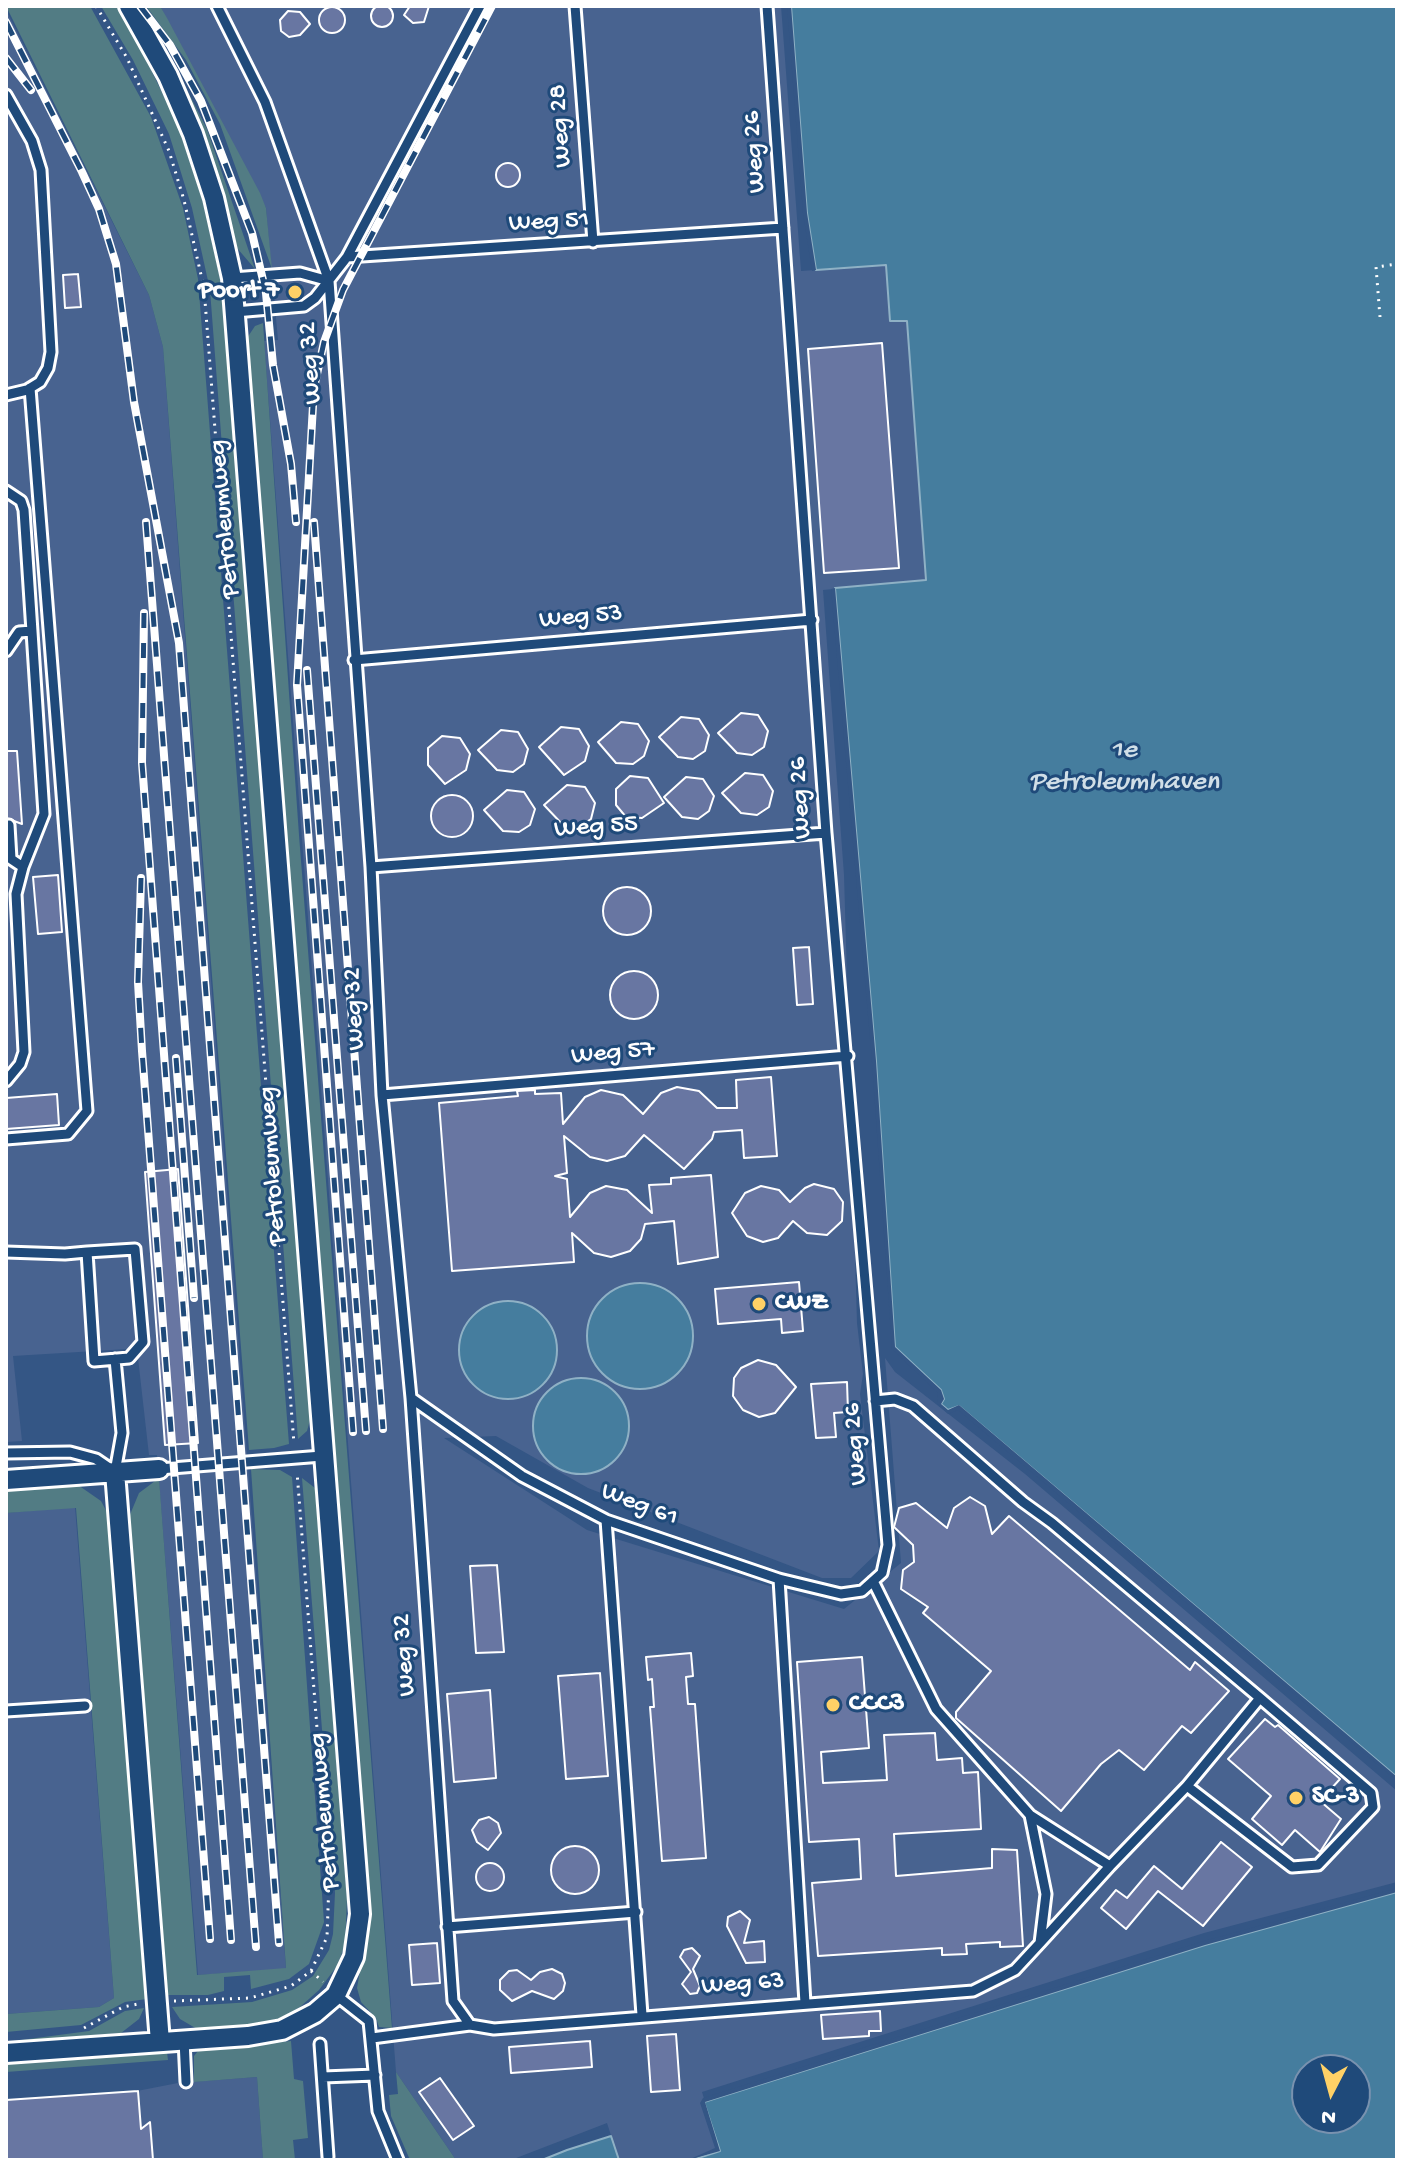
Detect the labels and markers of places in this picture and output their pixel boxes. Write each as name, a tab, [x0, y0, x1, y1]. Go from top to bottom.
place label: Poort 7	[198, 276, 279, 308]
marker: Poort 7	[286, 283, 304, 301]
place label: CWZ	[775, 1288, 828, 1320]
marker: CWZ	[750, 1295, 768, 1313]
place label: CCC3	[849, 1689, 905, 1721]
marker: CCC3	[824, 1696, 842, 1714]
place label: SC-3	[1312, 1782, 1360, 1814]
marker: SC-3	[1287, 1789, 1305, 1807]

